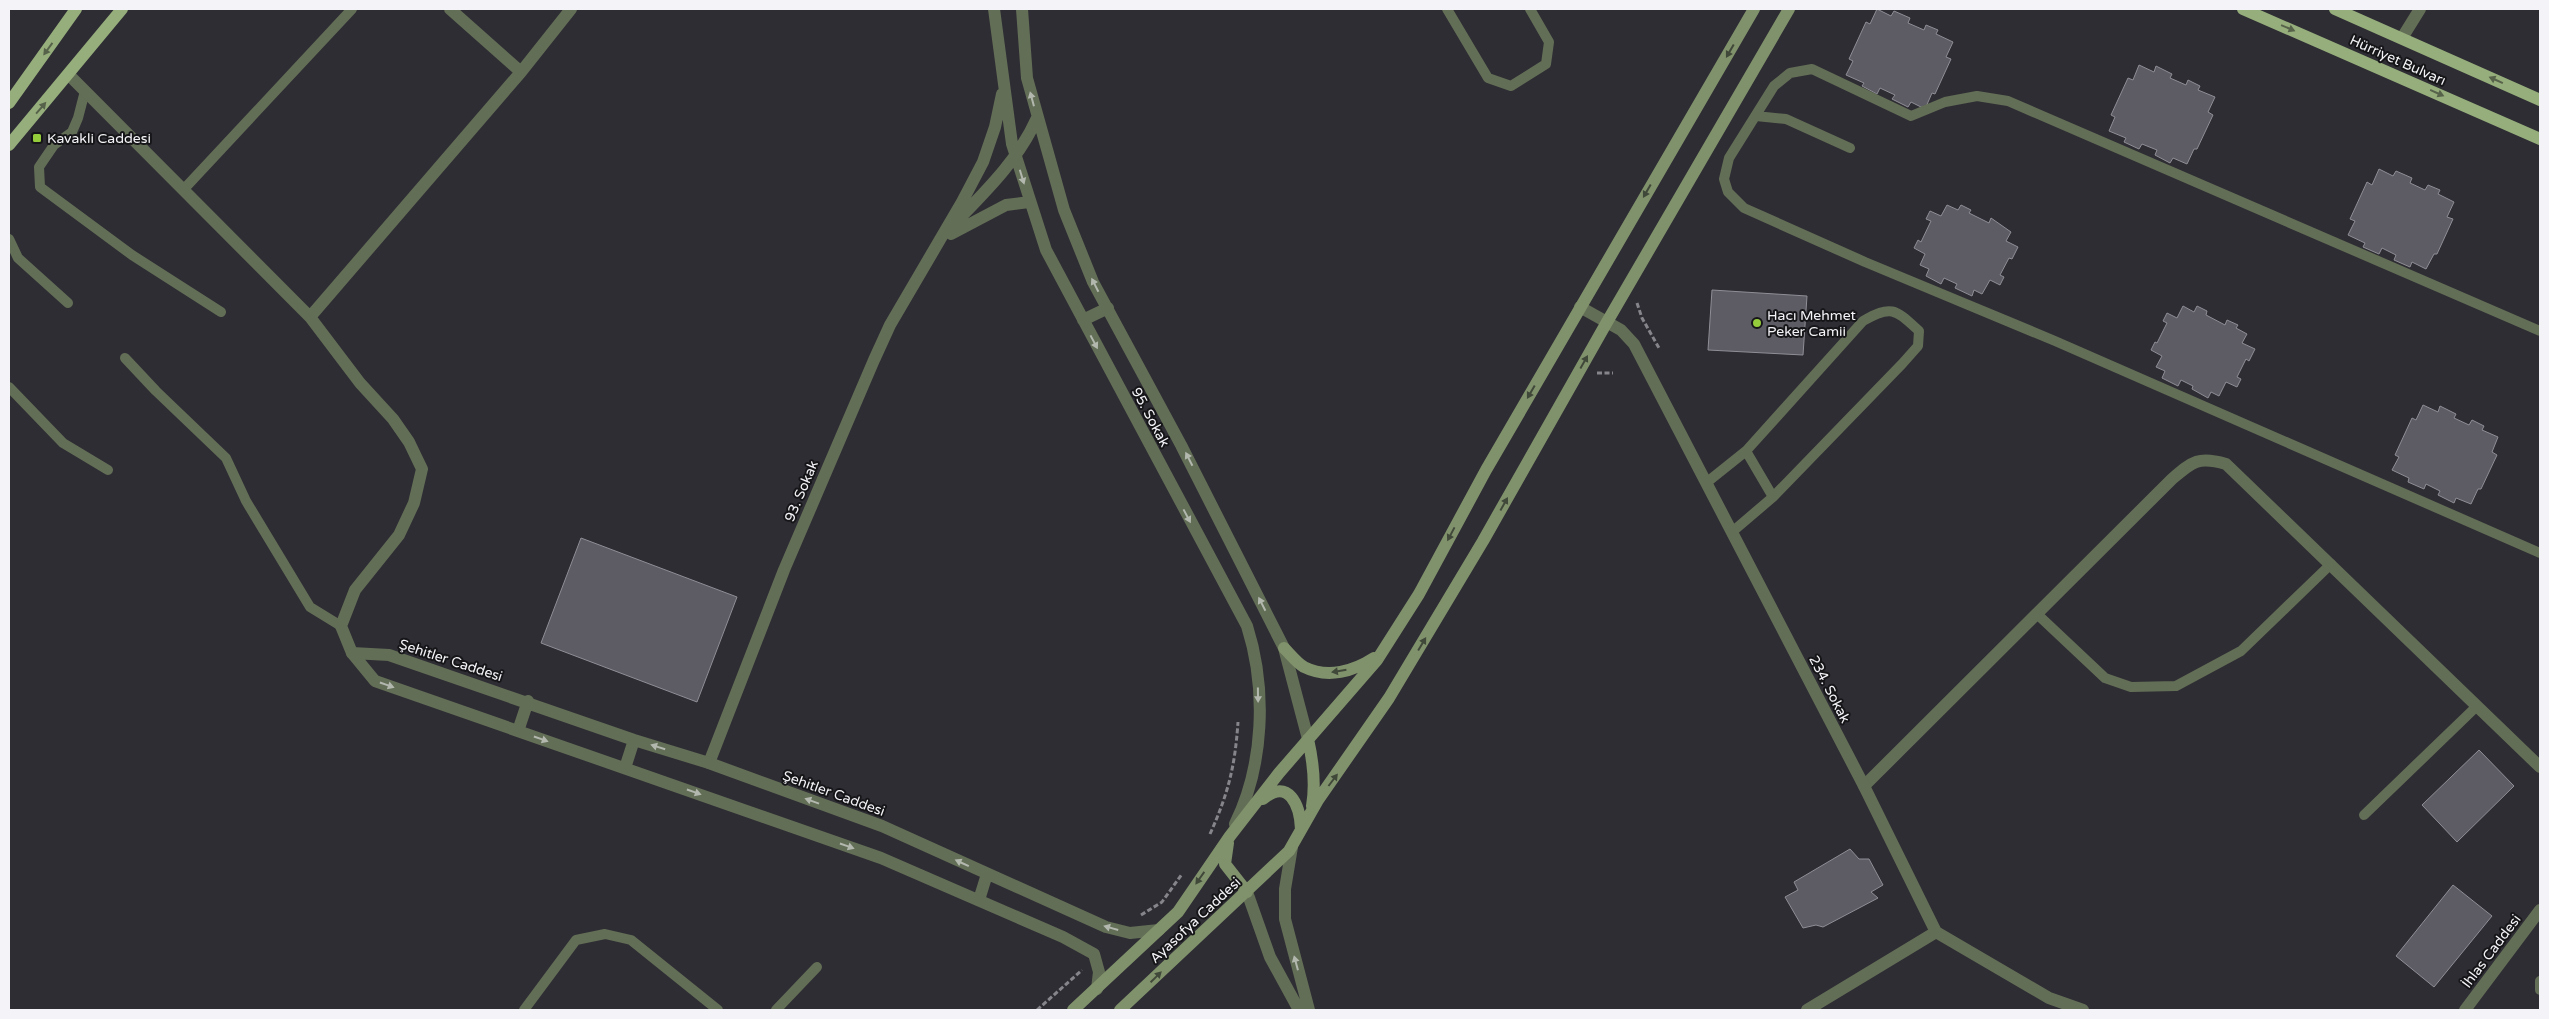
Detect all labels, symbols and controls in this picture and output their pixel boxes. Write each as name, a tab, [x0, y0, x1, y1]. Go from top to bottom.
one-way arrow	[2281, 25, 2295, 33]
street label: Hürriyet Bulvarı	[2347, 32, 2448, 89]
one-way arrow	[43, 42, 54, 55]
one-way arrow	[1725, 44, 1734, 57]
one-way arrow	[2489, 76, 2503, 84]
one-way arrow	[2430, 90, 2444, 98]
one-way arrow	[1028, 91, 1036, 106]
one-way arrow	[35, 101, 46, 114]
place label: Kavakli Caddesi	[47, 130, 151, 147]
marker: Kavakli Caddesi	[31, 132, 43, 144]
one-way arrow	[1018, 170, 1026, 185]
one-way arrow	[1643, 184, 1652, 198]
one-way arrow	[1091, 278, 1099, 292]
place label: Hacı Mehmet Peker Camii	[1767, 307, 1857, 340]
marker: Hacı Mehmet Peker Camii	[1751, 317, 1763, 329]
one-way arrow	[1090, 335, 1098, 349]
one-way arrow	[1580, 355, 1588, 370]
street label: 95. Sokak	[1128, 385, 1173, 450]
one-way arrow	[1526, 386, 1535, 399]
one-way arrow	[1185, 452, 1193, 467]
street label: 93. Sokak	[781, 458, 822, 524]
one-way arrow	[1500, 496, 1508, 511]
one-way arrow	[1183, 509, 1192, 522]
one-way arrow	[1447, 527, 1455, 541]
one-way arrow	[1258, 597, 1266, 611]
street label: Şehitler Caddesi	[397, 636, 505, 685]
one-way arrow	[1417, 637, 1426, 650]
street label: 234. Sokak	[1805, 652, 1854, 726]
one-way arrow	[1331, 668, 1347, 676]
one-way arrow	[380, 682, 395, 689]
one-way arrow	[1254, 688, 1262, 704]
one-way arrow	[533, 736, 548, 743]
one-way arrow	[651, 743, 666, 751]
street label: Şehitler Caddesi	[780, 767, 887, 820]
one-way arrow	[1328, 773, 1338, 787]
one-way arrow	[687, 788, 702, 796]
one-way arrow	[804, 797, 819, 805]
one-way arrow	[840, 843, 855, 850]
one-way arrow	[955, 858, 969, 866]
one-way arrow	[1195, 871, 1205, 885]
street label: Ayasofya Caddesi	[1146, 874, 1244, 967]
street label: İhlas Caddesi	[2458, 911, 2525, 991]
one-way arrow	[1103, 923, 1118, 931]
one-way arrow	[1292, 956, 1300, 971]
one-way arrow	[1150, 971, 1162, 983]

